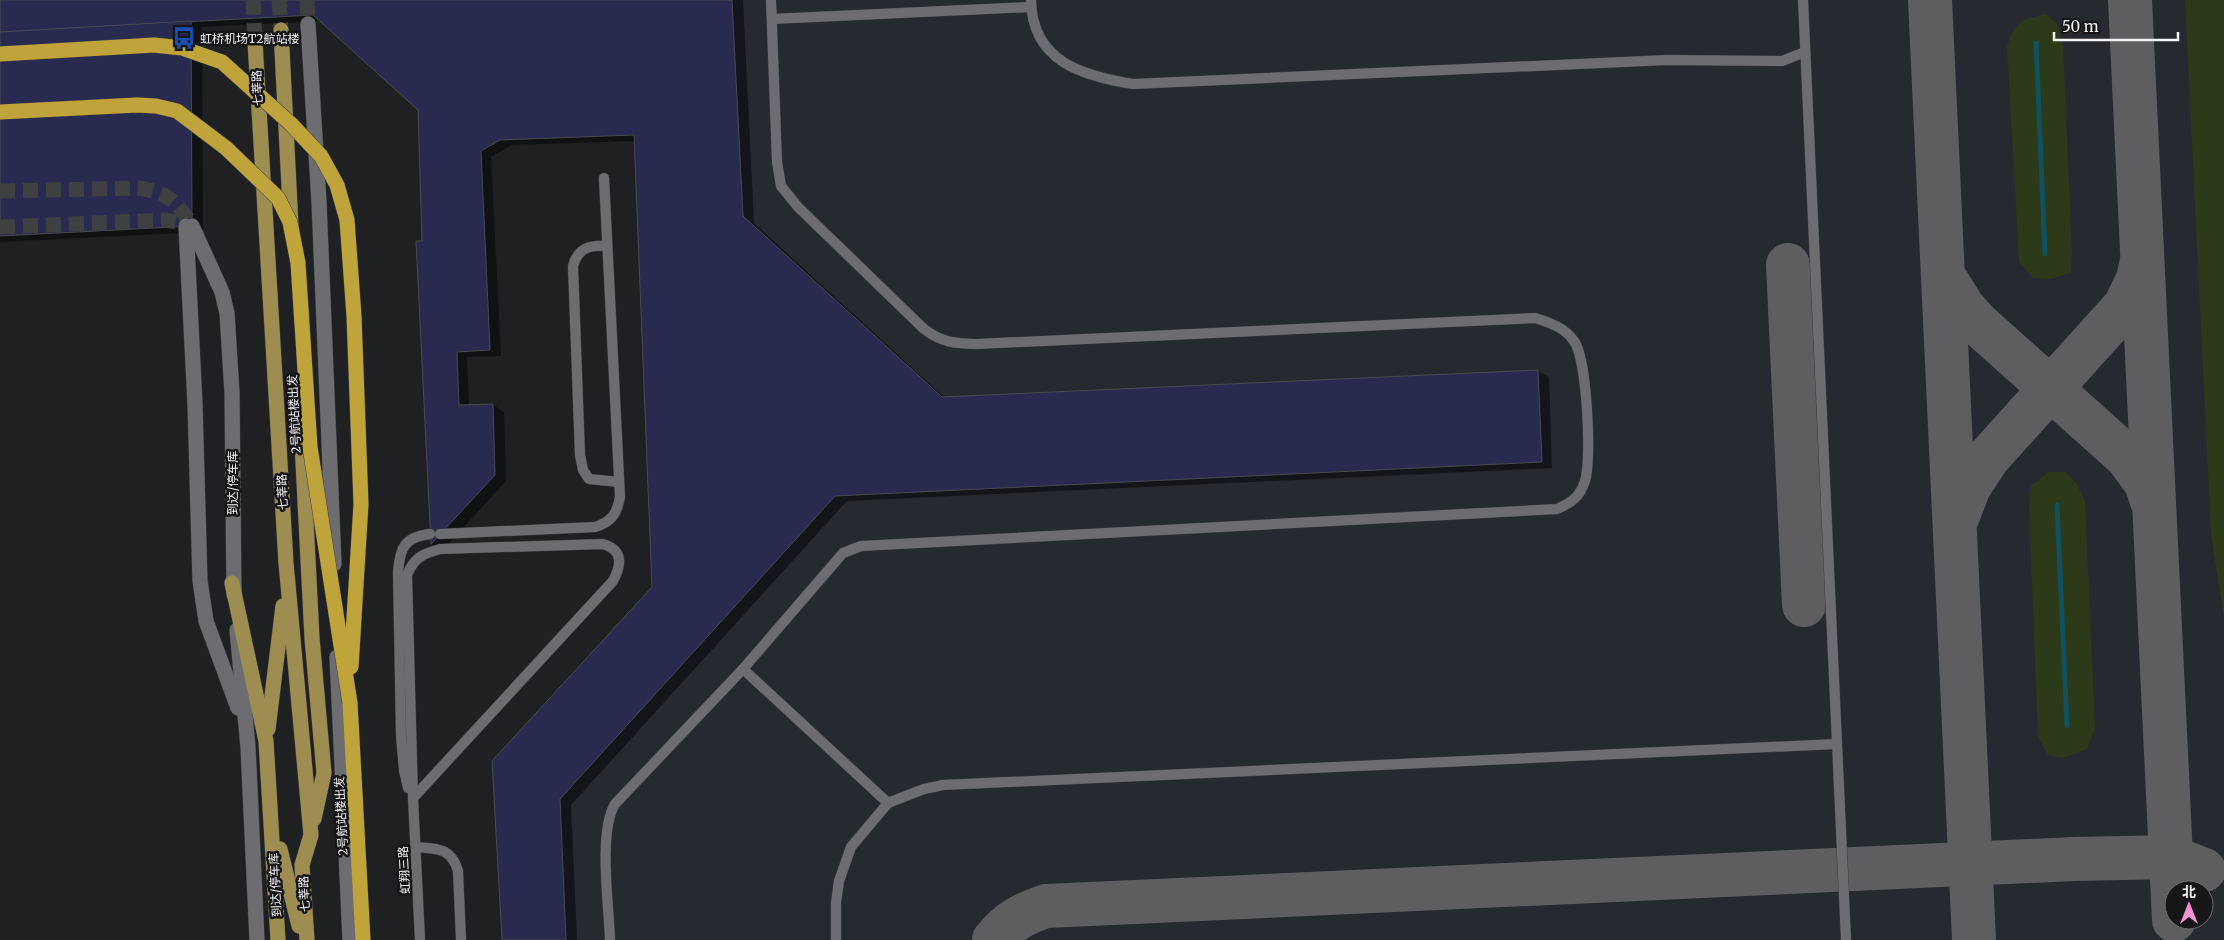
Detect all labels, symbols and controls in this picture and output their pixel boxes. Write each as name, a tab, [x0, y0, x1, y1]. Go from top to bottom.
scale bar	[2054, 10, 2178, 42]
text: 50 m	[2062, 17, 2099, 36]
bus stop icon: 虹桥机场T2航站楼	[171, 25, 197, 51]
place label: 虹桥机场T2航站楼	[200, 31, 299, 46]
street label: 七莘路	[249, 70, 265, 106]
street label: 2号航站楼出发	[284, 374, 304, 454]
street label: 到达/停车库	[225, 451, 240, 515]
street label: 七莘路	[274, 474, 290, 510]
street label: 2号航站楼出发	[331, 776, 351, 856]
street label: 虹翔三路	[395, 846, 413, 894]
street label: 到达/停车库	[266, 852, 284, 918]
street label: 七莘路	[296, 876, 312, 912]
north arrow	[2164, 880, 2214, 930]
text: 北	[2182, 883, 2196, 901]

